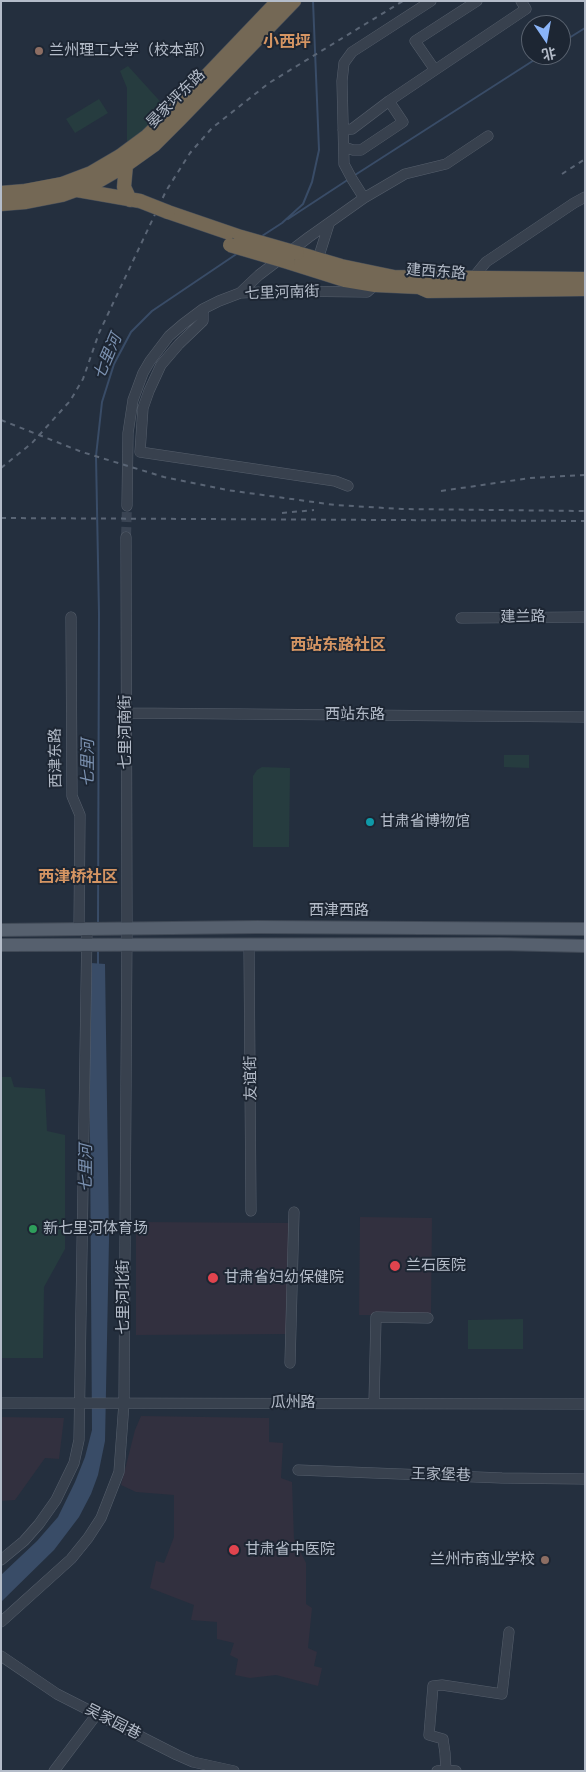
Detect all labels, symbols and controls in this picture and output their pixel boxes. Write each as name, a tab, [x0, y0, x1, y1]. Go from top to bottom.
north arrow	[521, 15, 571, 65]
district label: 小西坪	[263, 32, 311, 52]
place label: 兰州理工大学（校本部）	[49, 42, 214, 60]
text: 北	[540, 43, 558, 65]
marker: 兰州理工大学（校本部）	[33, 45, 45, 57]
street label: 晏家坪东路	[143, 66, 209, 132]
street label: 建西东路	[405, 261, 467, 283]
street label: 七里河南街	[244, 283, 320, 303]
water label: 七里河	[90, 331, 126, 383]
street label: 建兰路	[500, 608, 546, 626]
district label: 西站东路社区	[290, 635, 386, 655]
street label: 七里河南街	[117, 695, 135, 769]
street label: 西站东路	[325, 706, 385, 724]
street label: 西津东路	[46, 728, 66, 788]
water label: 七里河	[78, 739, 98, 787]
place label: 甘肃省博物馆	[380, 813, 470, 831]
marker: 甘肃省博物馆	[364, 816, 376, 828]
district label: 西津桥社区	[38, 867, 118, 887]
street label: 西津西路	[309, 902, 369, 920]
street label: 友谊街	[242, 1055, 260, 1101]
water label: 七里河	[76, 1144, 96, 1192]
place label: 新七里河体育场	[43, 1220, 148, 1238]
marker: 新七里河体育场	[27, 1223, 39, 1235]
place label: 兰石医院	[406, 1257, 466, 1275]
marker: 兰石医院	[388, 1259, 402, 1273]
street label: 七里河北街	[115, 1260, 133, 1334]
place label: 甘肃省妇幼保健院	[224, 1269, 344, 1287]
marker: 甘肃省妇幼保健院	[206, 1271, 220, 1285]
street label: 瓜州路	[271, 1394, 315, 1412]
street label: 王家堡巷	[411, 1465, 471, 1485]
place label: 甘肃省中医院	[245, 1541, 335, 1559]
marker: 甘肃省中医院	[227, 1543, 241, 1557]
place label: 兰州市商业学校	[430, 1551, 535, 1569]
marker: 兰州市商业学校	[539, 1554, 551, 1566]
street label: 吴家园巷	[82, 1700, 144, 1744]

